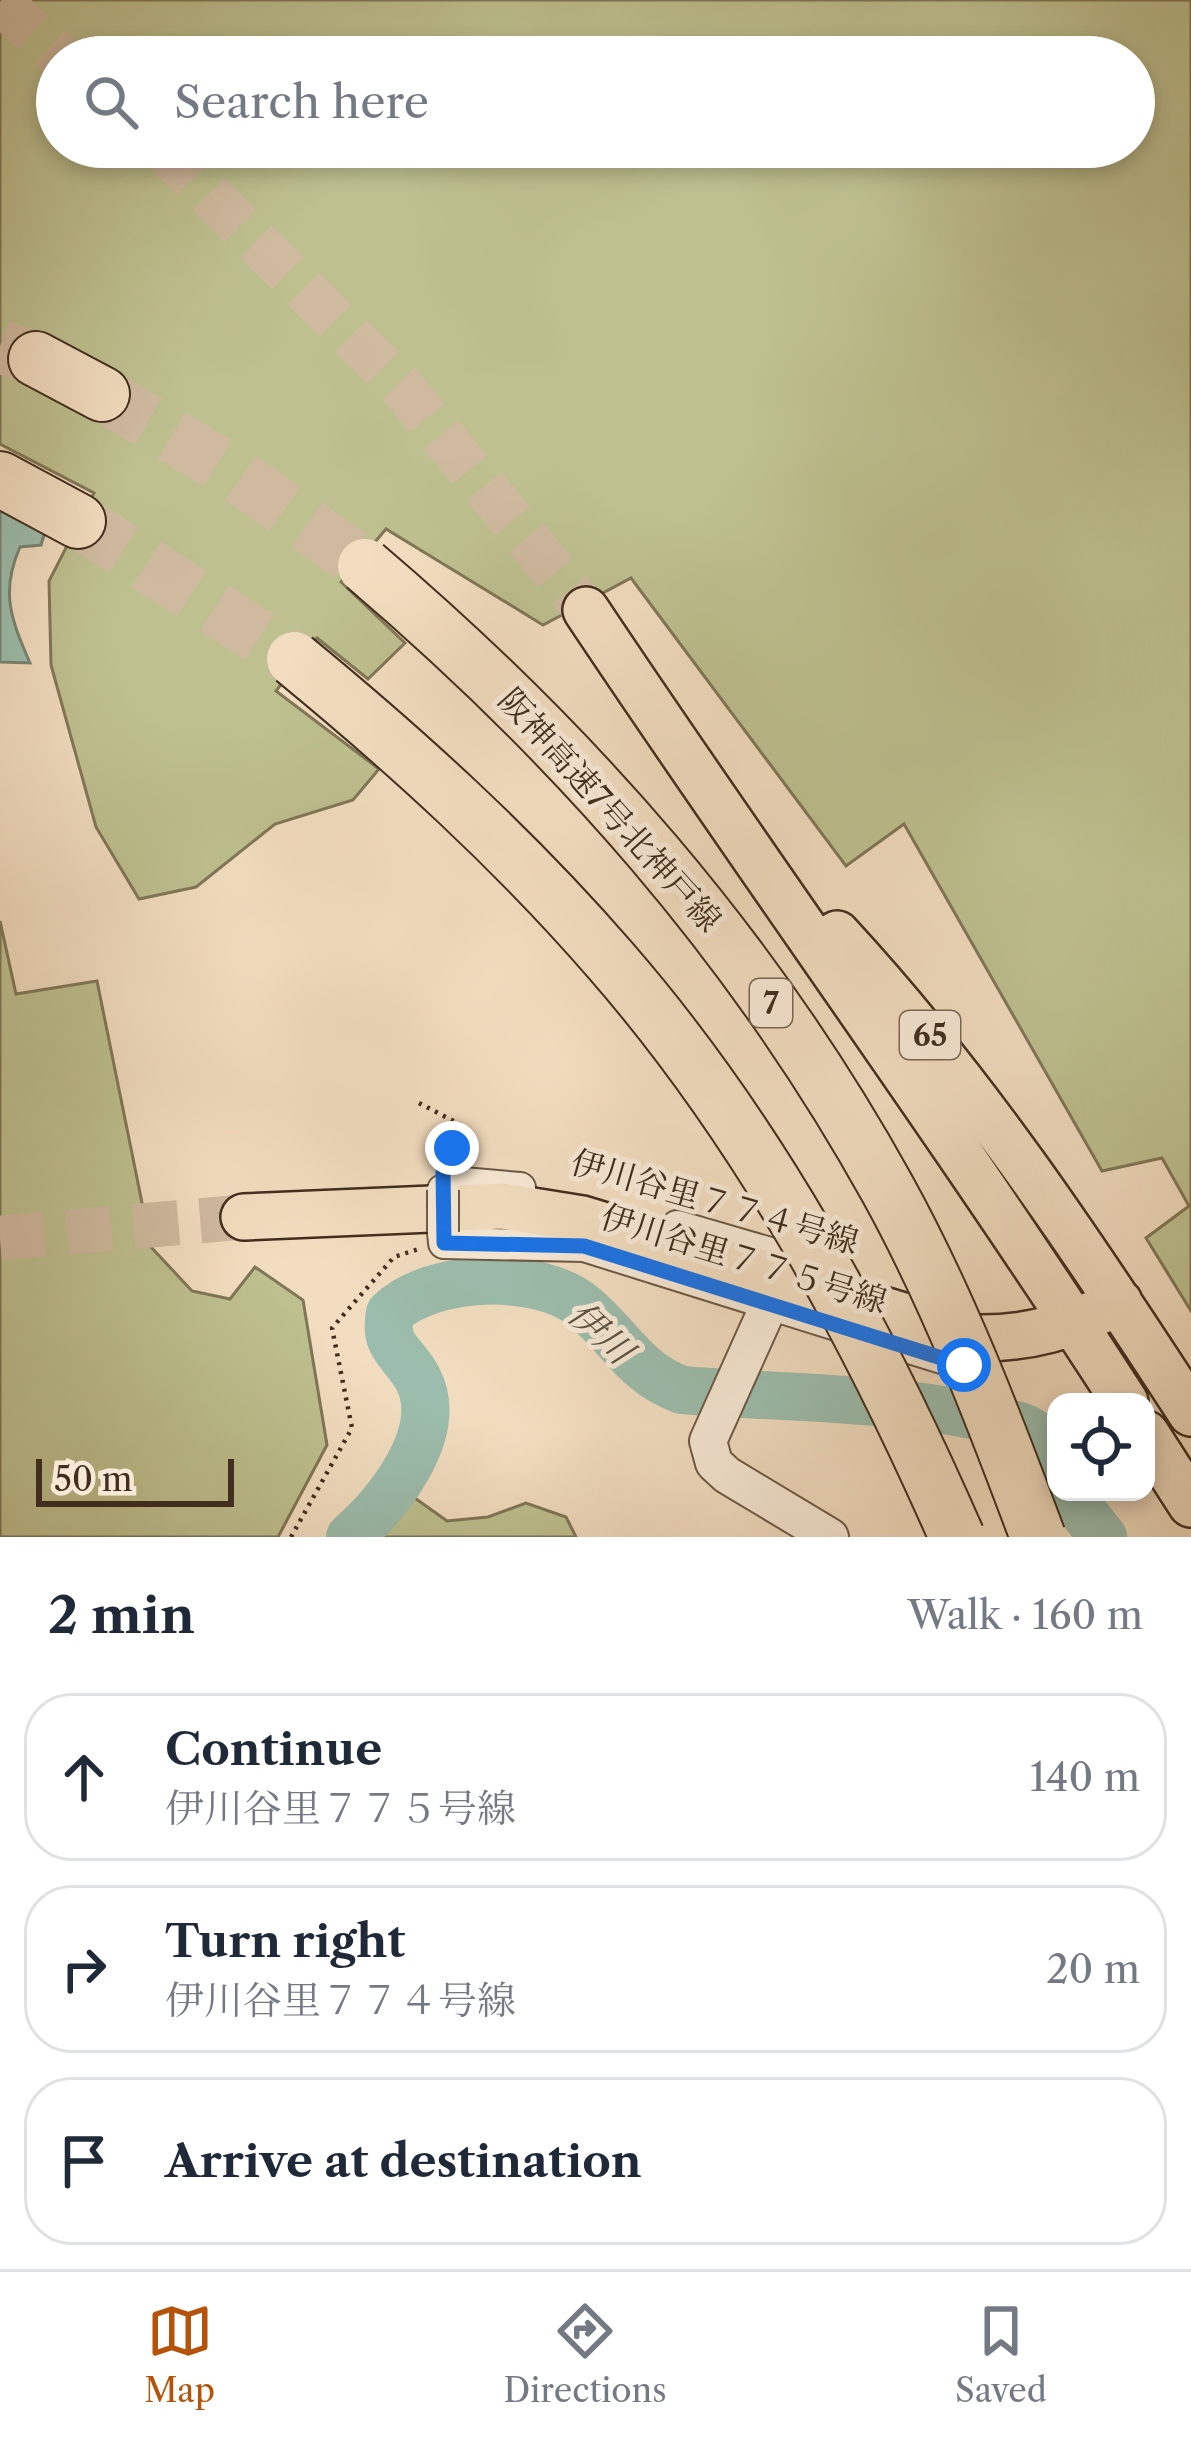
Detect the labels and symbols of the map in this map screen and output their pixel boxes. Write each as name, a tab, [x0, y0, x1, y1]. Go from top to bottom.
street label: 阪神高速7号北神戸線	[490, 680, 730, 940]
road number: 7	[750, 979, 792, 1027]
road number: 65	[900, 1011, 960, 1059]
route end	[425, 1121, 479, 1175]
street label: 伊川谷里７７４号線	[567, 1141, 863, 1263]
street label: 伊川谷里７７５号線	[596, 1196, 892, 1322]
water label: 伊川	[560, 1291, 645, 1375]
route start	[937, 1338, 991, 1392]
scale bar	[36, 1453, 234, 1506]

